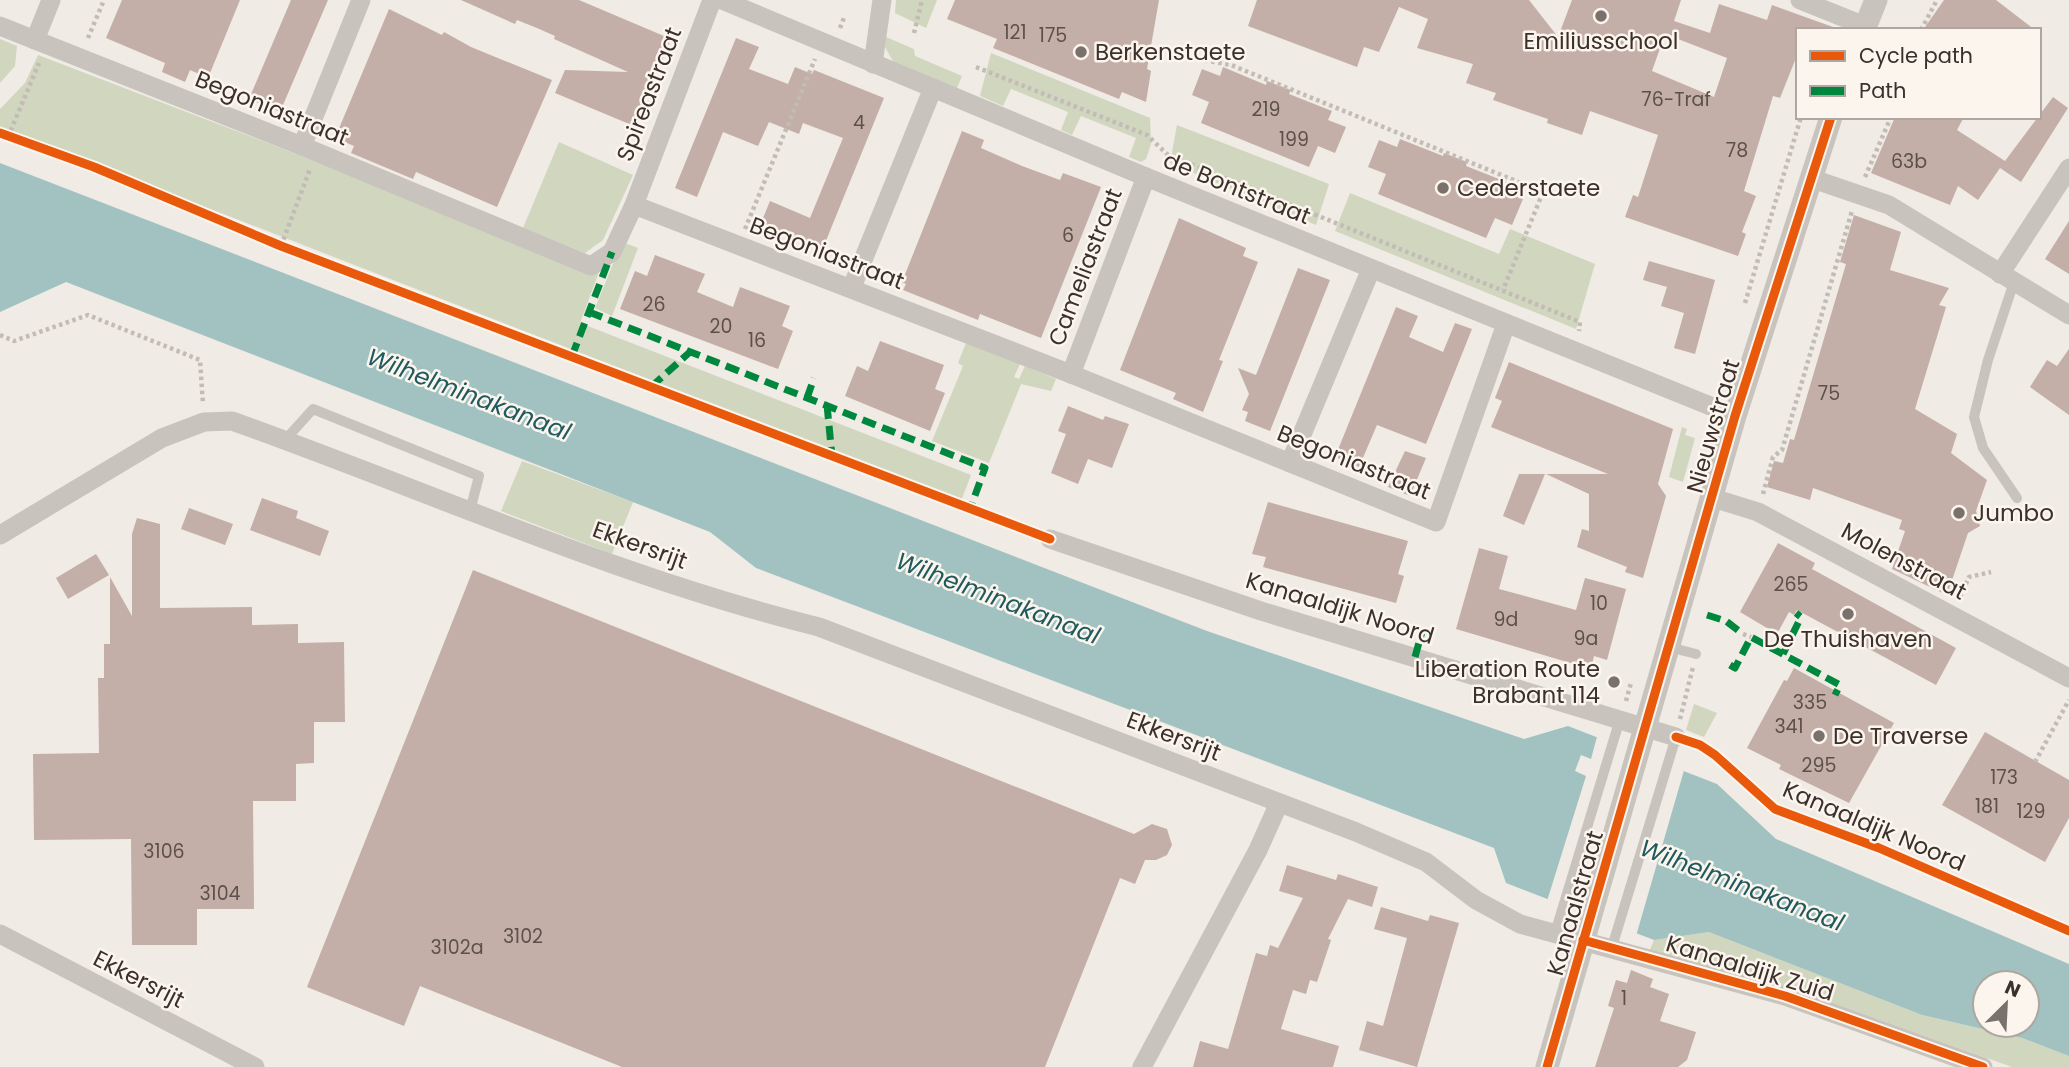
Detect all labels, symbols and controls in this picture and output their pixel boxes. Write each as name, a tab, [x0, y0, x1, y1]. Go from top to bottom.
marker: Emiliusschool	[1593, 8, 1609, 24]
house number: 121	[1003, 19, 1027, 46]
street label: Spireastraat	[609, 22, 689, 166]
house number: 175	[1039, 22, 1067, 49]
place label: Emiliusschool	[1524, 25, 1678, 57]
legend	[1796, 28, 2041, 119]
place label: Berkenstaete	[1095, 36, 1246, 68]
text: Cycle path	[1859, 41, 1973, 70]
marker: Berkenstaete	[1073, 44, 1089, 60]
street label: Begoniastraat	[190, 63, 354, 153]
text: Path	[1859, 76, 1906, 105]
house number: 76-Traf	[1641, 86, 1711, 113]
house number: 219	[1252, 96, 1280, 123]
house number: 4	[853, 109, 865, 136]
house number: 199	[1279, 126, 1309, 153]
house number: 78	[1726, 137, 1748, 164]
street label: de Bontstraat	[1159, 144, 1315, 232]
house number: 63b	[1891, 148, 1927, 175]
place label: Cederstaete	[1457, 172, 1600, 204]
marker: Cederstaete	[1435, 180, 1451, 196]
street label: Cameliastraat	[1040, 184, 1130, 350]
street label: Begoniastraat	[745, 209, 909, 297]
house number: 6	[1062, 222, 1074, 249]
house number: 26	[643, 291, 666, 318]
house number: 20	[710, 313, 732, 340]
house number: 16	[748, 327, 766, 354]
water label: Wilhelminakanaal	[362, 340, 576, 448]
street label: Nieuwstraat	[1679, 355, 1747, 497]
house number: 75	[1818, 380, 1840, 407]
street label: Begoniastraat	[1272, 417, 1436, 507]
place label: Jumbo	[1973, 497, 2054, 529]
marker: Jumbo	[1951, 505, 1967, 521]
street label: Ekkersrijt	[588, 513, 692, 577]
street label: Molenstraat	[1836, 515, 1972, 607]
water label: Wilhelminakanaal	[891, 544, 1105, 652]
street label: Kanaaldijk Noord	[1242, 564, 1438, 652]
house number: 265	[1774, 571, 1808, 598]
house number: 10	[1590, 590, 1608, 617]
house number: 9d	[1494, 606, 1518, 633]
marker: De Thuishaven	[1840, 606, 1856, 622]
place label: De Thuishaven	[1764, 623, 1932, 655]
house number: 9a	[1574, 625, 1598, 652]
place label: Liberation Route Brabant 114	[1415, 653, 1600, 711]
marker: Liberation Route Brabant 114	[1606, 674, 1622, 690]
house number: 335	[1793, 689, 1827, 716]
street label: Ekkersrijt	[1122, 703, 1226, 769]
house number: 341	[1774, 713, 1804, 740]
place label: De Traverse	[1833, 720, 1968, 752]
marker: De Traverse	[1811, 728, 1827, 744]
house number: 295	[1802, 752, 1836, 779]
house number: 173	[1990, 764, 2018, 791]
street label: Kanaaldijk Noord	[1778, 773, 1970, 879]
house number: 181	[1975, 793, 1999, 820]
house number: 129	[2017, 798, 2045, 825]
street label: Kanaalstraat	[1539, 827, 1611, 979]
water label: Wilhelminakanaal	[1635, 831, 1849, 939]
house number: 3106	[143, 838, 185, 865]
house number: 3104	[199, 880, 241, 907]
house number: 3102	[503, 923, 543, 950]
street label: Kanaaldijk Zuid	[1662, 927, 1838, 1009]
house number: 3102a	[431, 934, 483, 961]
street label: Ekkersrijt	[88, 942, 190, 1016]
north arrow	[1971, 969, 2041, 1039]
text: N	[2001, 974, 2025, 1004]
house number: 1	[1621, 985, 1627, 1012]

